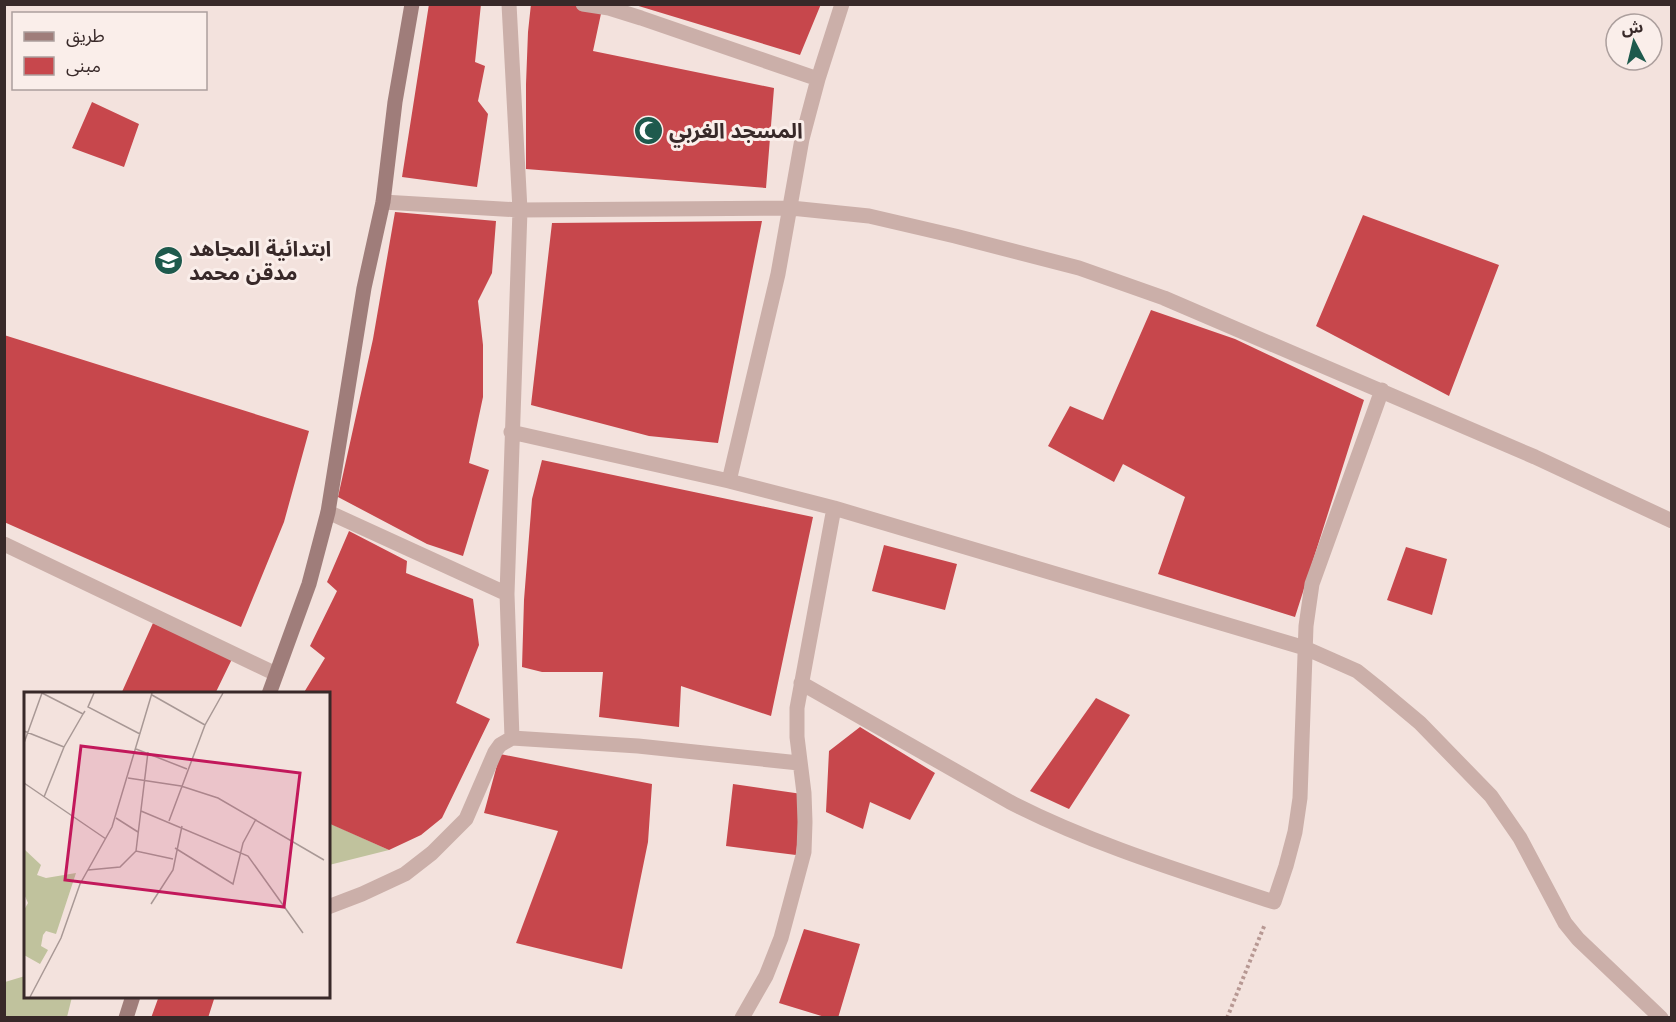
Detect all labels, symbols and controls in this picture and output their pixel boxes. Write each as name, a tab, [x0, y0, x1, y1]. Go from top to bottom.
legend	[12, 12, 207, 90]
north arrow	[1604, 12, 1664, 72]
text: ش	[1620, 16, 1644, 38]
text: طريق	[66, 24, 105, 47]
text: مبنى	[66, 54, 101, 77]
mosque icon: المسجد الغربي	[632, 114, 664, 146]
place label: المسجد الغربي	[669, 117, 803, 148]
place label: ابتدائية المجاهد مدقن محمد	[189, 235, 331, 285]
school or university icon: ابتدائية المجاهد مدقن محمد	[152, 244, 184, 276]
inset map	[24, 692, 330, 998]

